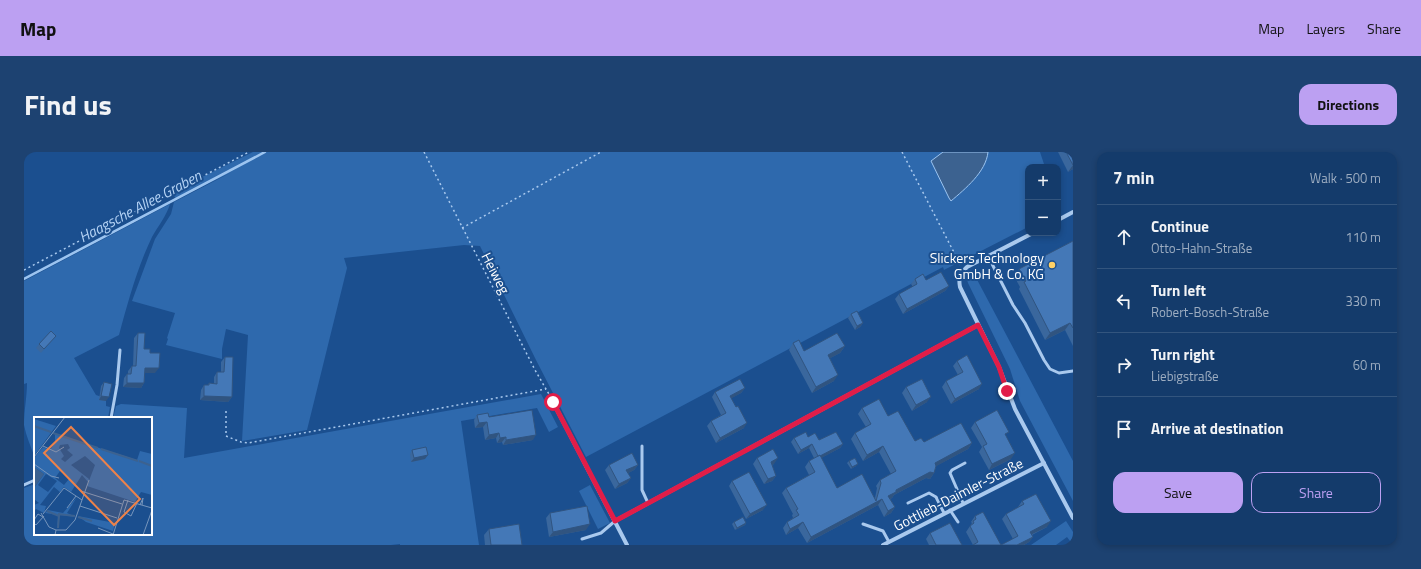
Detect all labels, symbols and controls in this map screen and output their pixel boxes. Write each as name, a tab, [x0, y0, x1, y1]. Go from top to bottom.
text: Map	[20, 14, 56, 43]
text: Map	[1258, 18, 1284, 39]
text: Layers	[1306, 18, 1345, 39]
text: Share	[1367, 18, 1401, 39]
text: Find us	[24, 83, 112, 126]
button: Directions	[1299, 84, 1397, 125]
water label: Haagsche Allee Graben	[75, 164, 206, 248]
map controls	[1025, 164, 1061, 236]
button: +	[1025, 164, 1061, 200]
text: 7 min	[1113, 165, 1154, 191]
text: Walk · 500 m	[1310, 168, 1381, 188]
button: −	[1025, 200, 1061, 236]
text: Continue	[1151, 215, 1209, 238]
icon: ahead	[1113, 226, 1135, 248]
text: 110 m	[1345, 227, 1381, 247]
text: Otto-Hahn-Straße	[1151, 238, 1252, 258]
place label: Slickers Technology GmbH & Co. KG	[930, 247, 1044, 284]
street label: Heiweg	[477, 248, 515, 298]
marker: Slickers Technology GmbH & Co. KG	[1047, 260, 1057, 270]
text: Turn left	[1151, 279, 1206, 302]
icon: left	[1113, 290, 1135, 312]
text: 330 m	[1345, 291, 1381, 311]
text: Robert-Bosch-Straße	[1151, 302, 1269, 322]
text: Turn right	[1151, 343, 1215, 366]
icon: right	[1113, 354, 1135, 376]
text: 60 m	[1353, 355, 1381, 375]
text: Liebigstraße	[1151, 366, 1219, 386]
route end	[998, 382, 1016, 400]
route start	[544, 393, 562, 411]
inset map	[34, 417, 152, 535]
text: Arrive at destination	[1151, 417, 1284, 440]
icon: arrive	[1113, 418, 1135, 440]
street label: Gottlieb-Daimler-Straße	[889, 452, 1027, 536]
button: Save	[1113, 472, 1243, 513]
button: Share	[1251, 472, 1381, 513]

